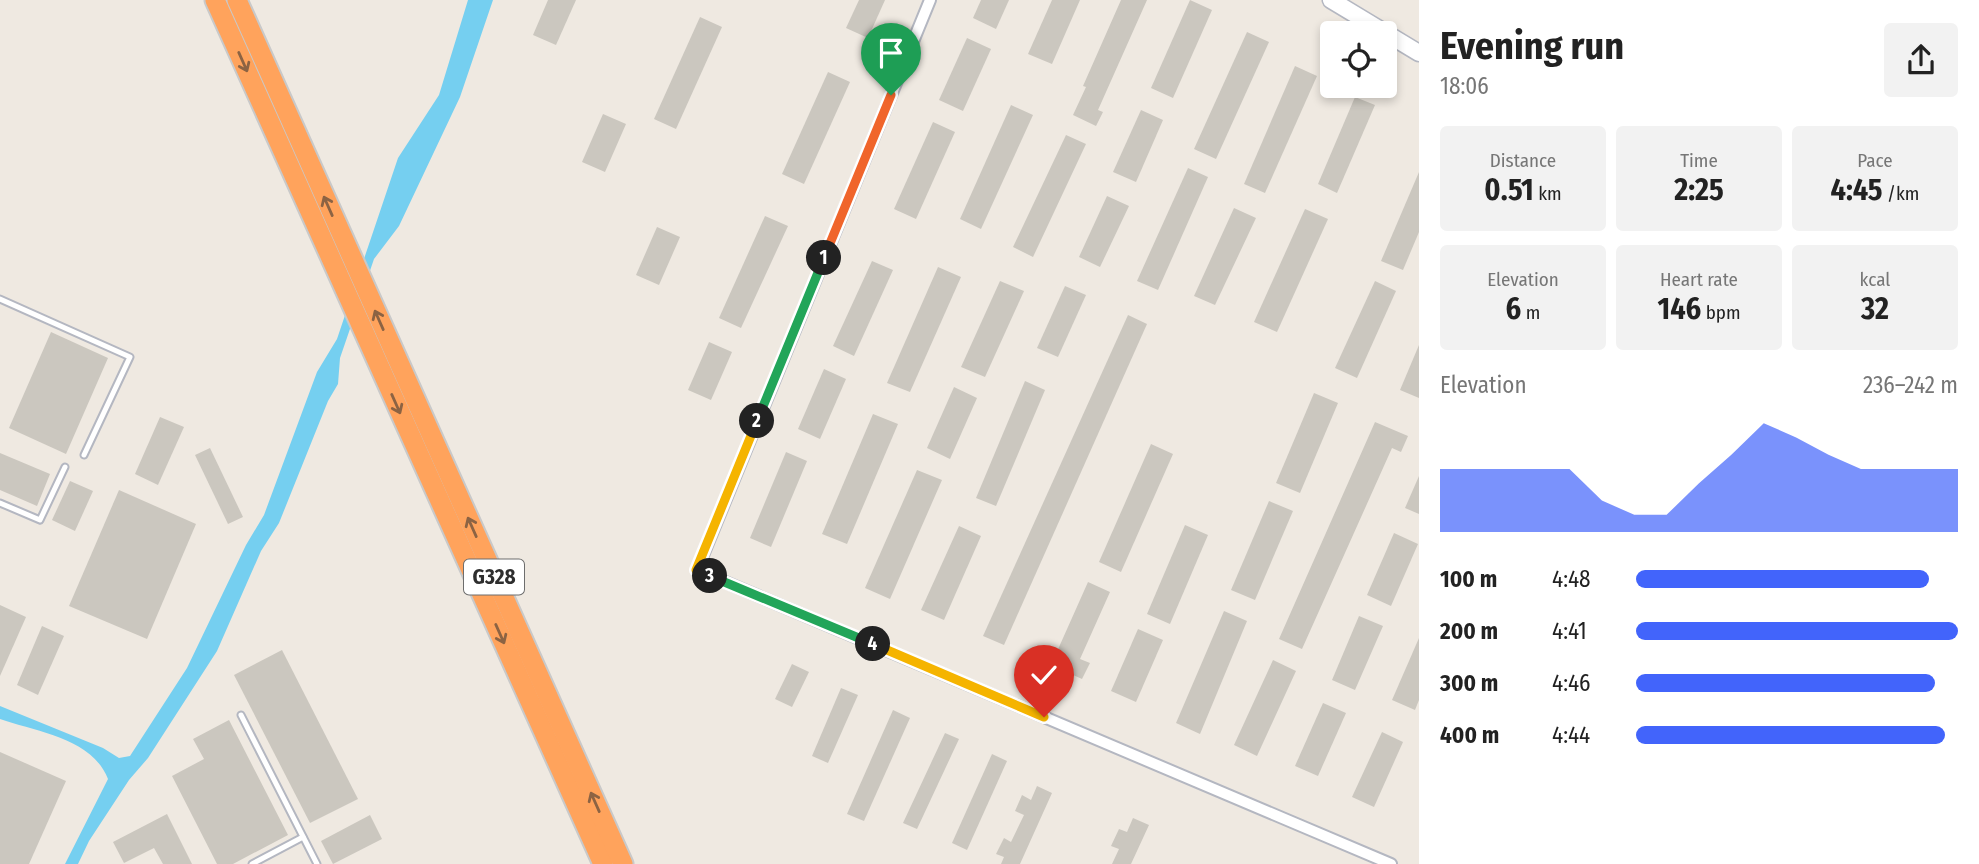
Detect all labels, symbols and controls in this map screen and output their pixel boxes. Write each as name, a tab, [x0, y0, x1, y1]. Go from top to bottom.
map controls	[1320, 21, 1397, 98]
button: locate	[1320, 21, 1397, 98]
pin	[861, 23, 921, 95]
text: Evening run	[1440, 23, 1624, 69]
button: share	[1884, 23, 1958, 97]
icon: arrive	[872, 34, 910, 72]
one-way arrow	[237, 51, 250, 73]
text: 18:06	[1440, 72, 1489, 100]
text: Distance	[1490, 149, 1556, 172]
text: Time	[1680, 149, 1718, 172]
text: Pace	[1857, 149, 1893, 172]
text: 0.51	[1484, 172, 1534, 208]
text: 2:25	[1674, 172, 1724, 208]
text: 4:45	[1831, 172, 1883, 208]
text: km	[1534, 182, 1562, 205]
text: /km	[1883, 182, 1919, 205]
one-way arrow	[321, 196, 334, 217]
pin: 1	[806, 240, 842, 276]
text: 1	[819, 246, 828, 269]
text: Elevation	[1487, 268, 1559, 291]
text: Heart rate	[1660, 268, 1738, 291]
text: kcal	[1860, 268, 1890, 291]
text: 6	[1506, 291, 1521, 327]
text: 146	[1657, 291, 1701, 327]
text: 32	[1861, 291, 1889, 327]
text: m	[1521, 301, 1540, 324]
text: bpm	[1701, 301, 1741, 324]
one-way arrow	[372, 310, 385, 331]
text: Elevation	[1440, 371, 1527, 399]
text: 236–242 m	[1863, 371, 1958, 399]
one-way arrow	[390, 393, 403, 414]
pin: 2	[740, 404, 774, 438]
text: 2	[752, 409, 761, 432]
one-way arrow	[465, 517, 478, 538]
pin: 3	[692, 558, 728, 594]
road number: G328	[464, 560, 524, 594]
text: 3	[705, 564, 714, 587]
text: 100 m	[1440, 565, 1497, 593]
text: 4:48	[1552, 565, 1591, 593]
text: 200 m	[1440, 617, 1498, 645]
text: 4:41	[1552, 617, 1587, 645]
one-way arrow	[494, 623, 507, 644]
pin: 4	[856, 626, 890, 662]
text: 4	[868, 632, 877, 655]
pin	[1014, 645, 1074, 717]
icon: check	[1025, 656, 1063, 694]
text: 300 m	[1440, 669, 1498, 697]
text: 4:46	[1552, 669, 1590, 697]
text: 400 m	[1440, 721, 1499, 749]
text: 4:44	[1552, 721, 1590, 749]
one-way arrow	[588, 792, 601, 813]

